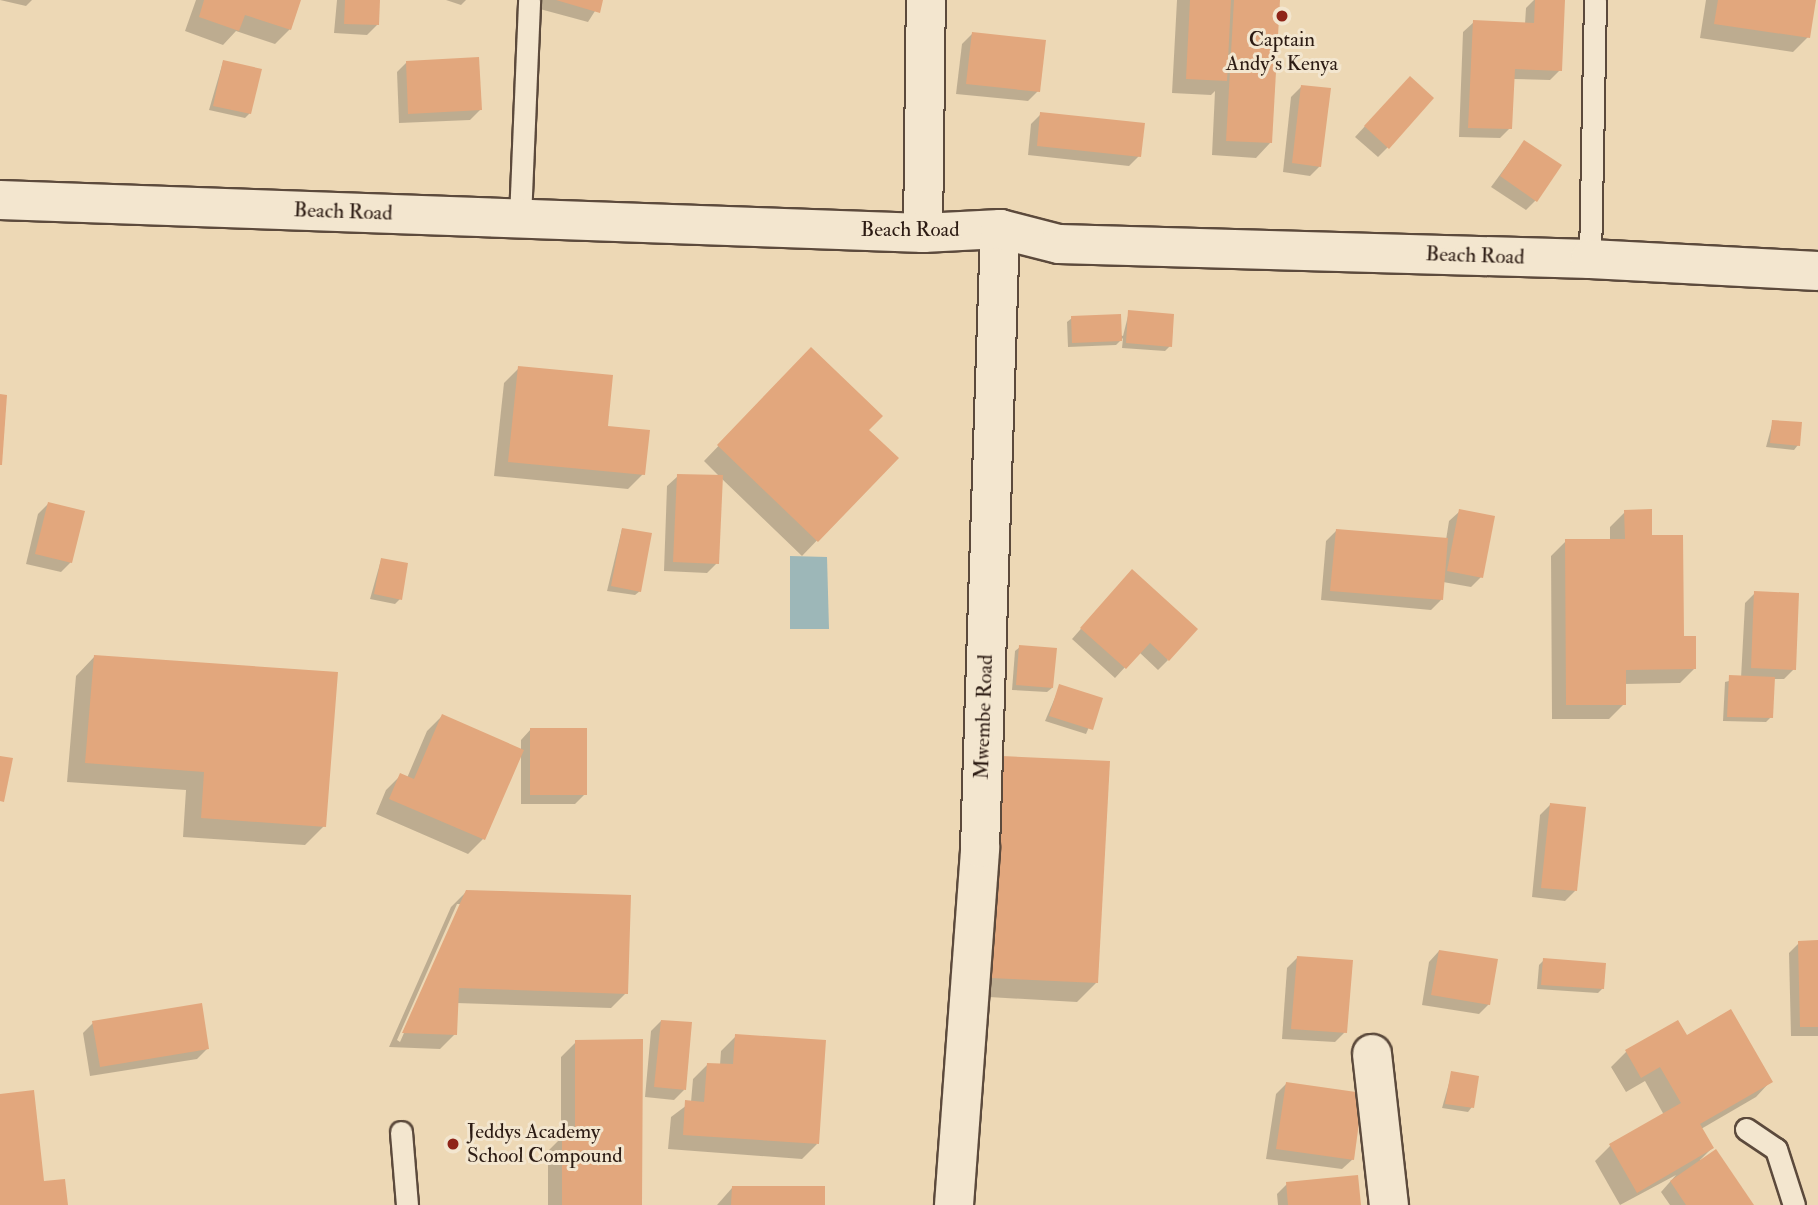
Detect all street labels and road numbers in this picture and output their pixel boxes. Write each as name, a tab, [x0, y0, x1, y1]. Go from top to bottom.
street label: Beach Road	[293, 198, 393, 226]
street label: Beach Road	[861, 217, 959, 243]
street label: Beach Road	[1425, 242, 1525, 270]
street label: Mwembe Road	[969, 654, 999, 780]

